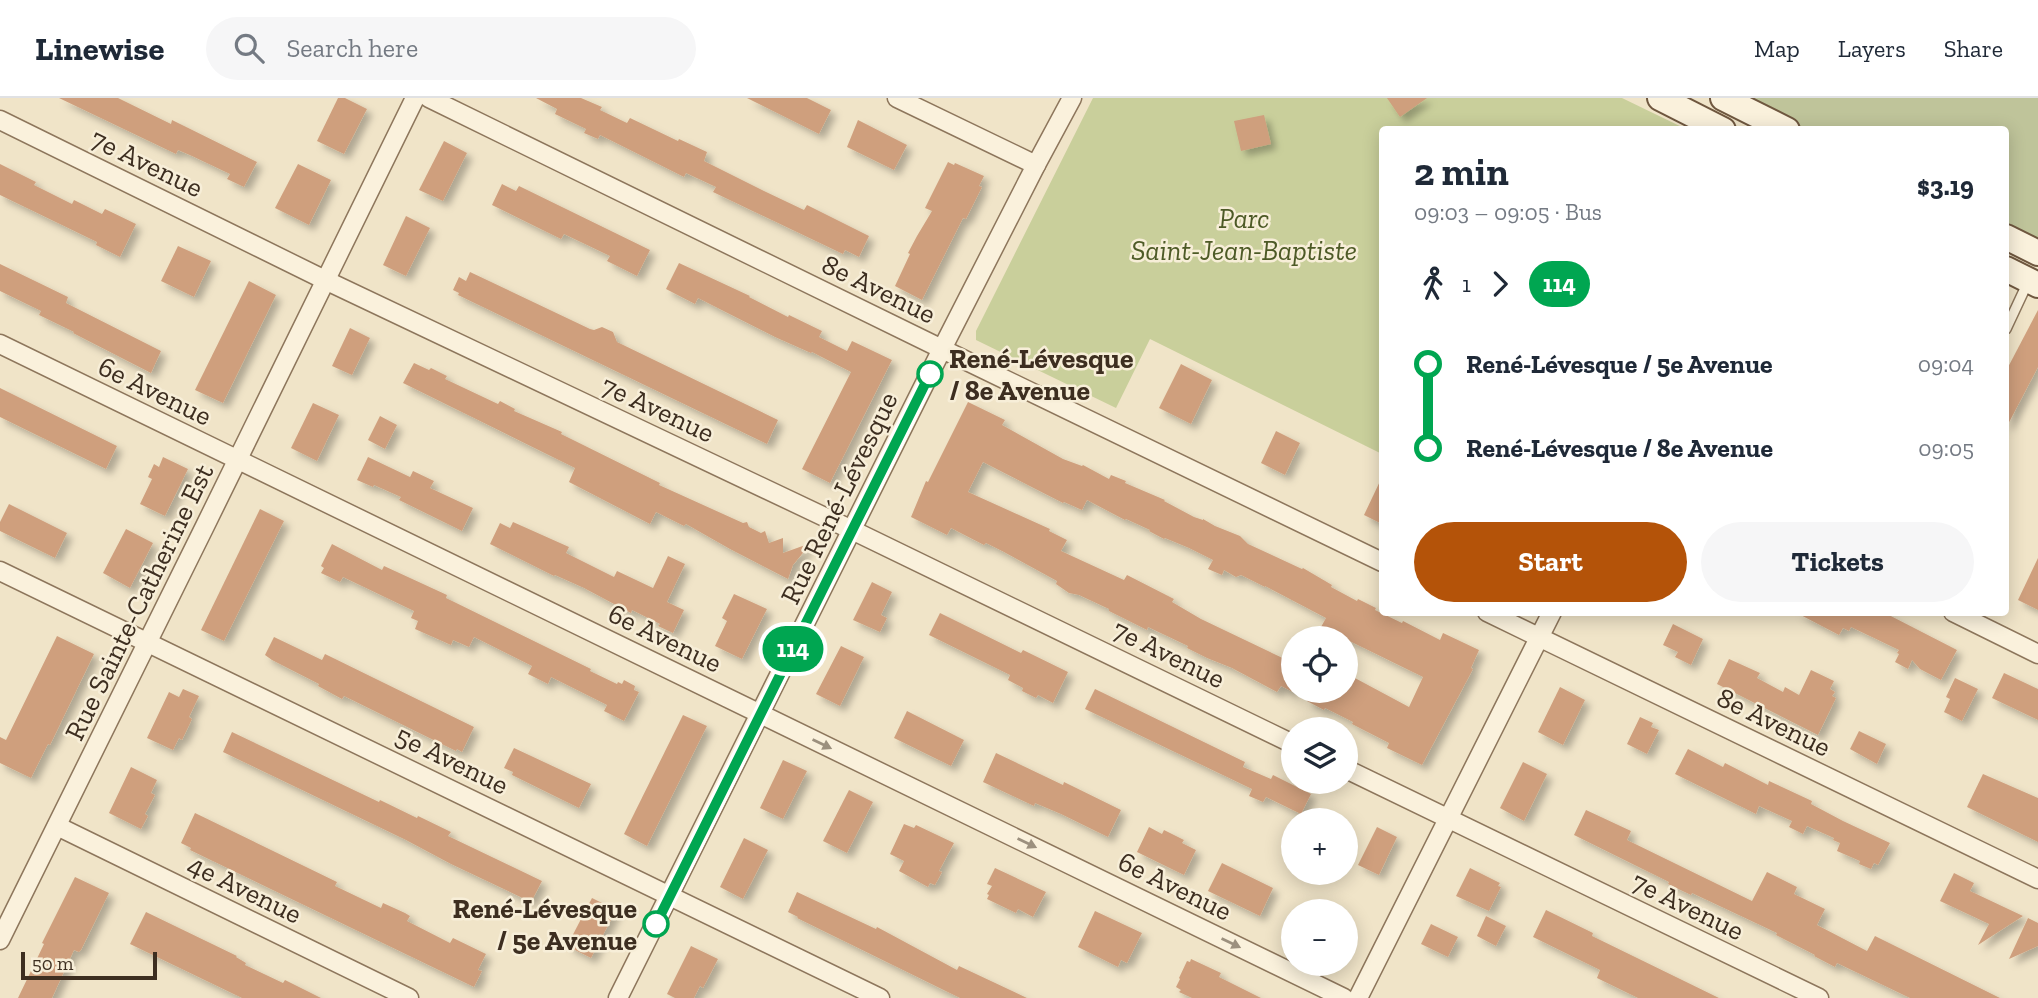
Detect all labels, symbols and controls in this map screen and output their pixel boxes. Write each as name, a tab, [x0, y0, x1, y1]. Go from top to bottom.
search box	[206, 17, 696, 80]
text: Linewise	[35, 29, 164, 68]
icon: search	[230, 29, 268, 67]
text: Search here	[286, 32, 418, 64]
text: Map	[1754, 34, 1800, 63]
text: Layers	[1838, 34, 1906, 63]
text: Share	[1944, 34, 2003, 63]
street label: 7e Avenue	[86, 122, 208, 204]
text: 2 min	[1414, 149, 1509, 195]
text: $3.19	[1917, 170, 1974, 202]
text: 09:03 – 09:05 · Bus	[1414, 198, 1602, 226]
park label: Parc Saint-Jean-Baptiste	[1131, 202, 1357, 267]
street label: 8e Avenue	[817, 247, 941, 331]
icon: walk	[1414, 265, 1452, 303]
icon: forward	[1481, 265, 1519, 303]
text: 114	[1543, 269, 1576, 298]
text: 1	[1462, 270, 1471, 298]
place label: René-Lévesque / 8e Avenue	[949, 342, 1134, 407]
text: René-Lévesque / 5e Avenue	[1466, 348, 1773, 380]
street label: 6e Avenue	[93, 349, 217, 433]
text: 09:04	[1918, 350, 1974, 378]
marker: René-Lévesque / 8e Avenue	[917, 361, 943, 387]
street label: 7e Avenue	[596, 369, 720, 449]
street label: Rue René-Lévesque	[773, 387, 905, 609]
text: René-Lévesque / 8e Avenue	[1466, 432, 1773, 464]
text: 09:05	[1918, 434, 1974, 462]
street label: Rue Sainte-Catherine Est	[58, 458, 221, 746]
button: Start	[1414, 522, 1687, 602]
button: Tickets	[1701, 522, 1974, 602]
street label: 6e Avenue	[603, 596, 727, 680]
street label: 7e Avenue	[1108, 613, 1230, 695]
line badge: 114	[753, 626, 833, 672]
map controls	[1281, 626, 1358, 976]
button: locate	[1281, 626, 1358, 703]
text: 114	[776, 634, 810, 663]
street label: 8e Avenue	[1712, 680, 1836, 764]
button: layers	[1281, 717, 1358, 794]
street label: 5e Avenue	[390, 718, 514, 802]
one-way arrow	[812, 738, 832, 749]
button: +	[1281, 808, 1358, 885]
one-way arrow	[1017, 838, 1037, 849]
street label: 6e Avenue	[1113, 844, 1237, 928]
street label: 4e Avenue	[183, 847, 307, 931]
street label: 7e Avenue	[1627, 865, 1749, 947]
place label: René-Lévesque / 5e Avenue	[452, 892, 637, 957]
button: −	[1281, 899, 1358, 976]
marker: René-Lévesque / 5e Avenue	[643, 911, 669, 937]
one-way arrow	[1221, 937, 1241, 949]
scale bar	[21, 949, 158, 981]
text: 50 m	[32, 952, 73, 975]

